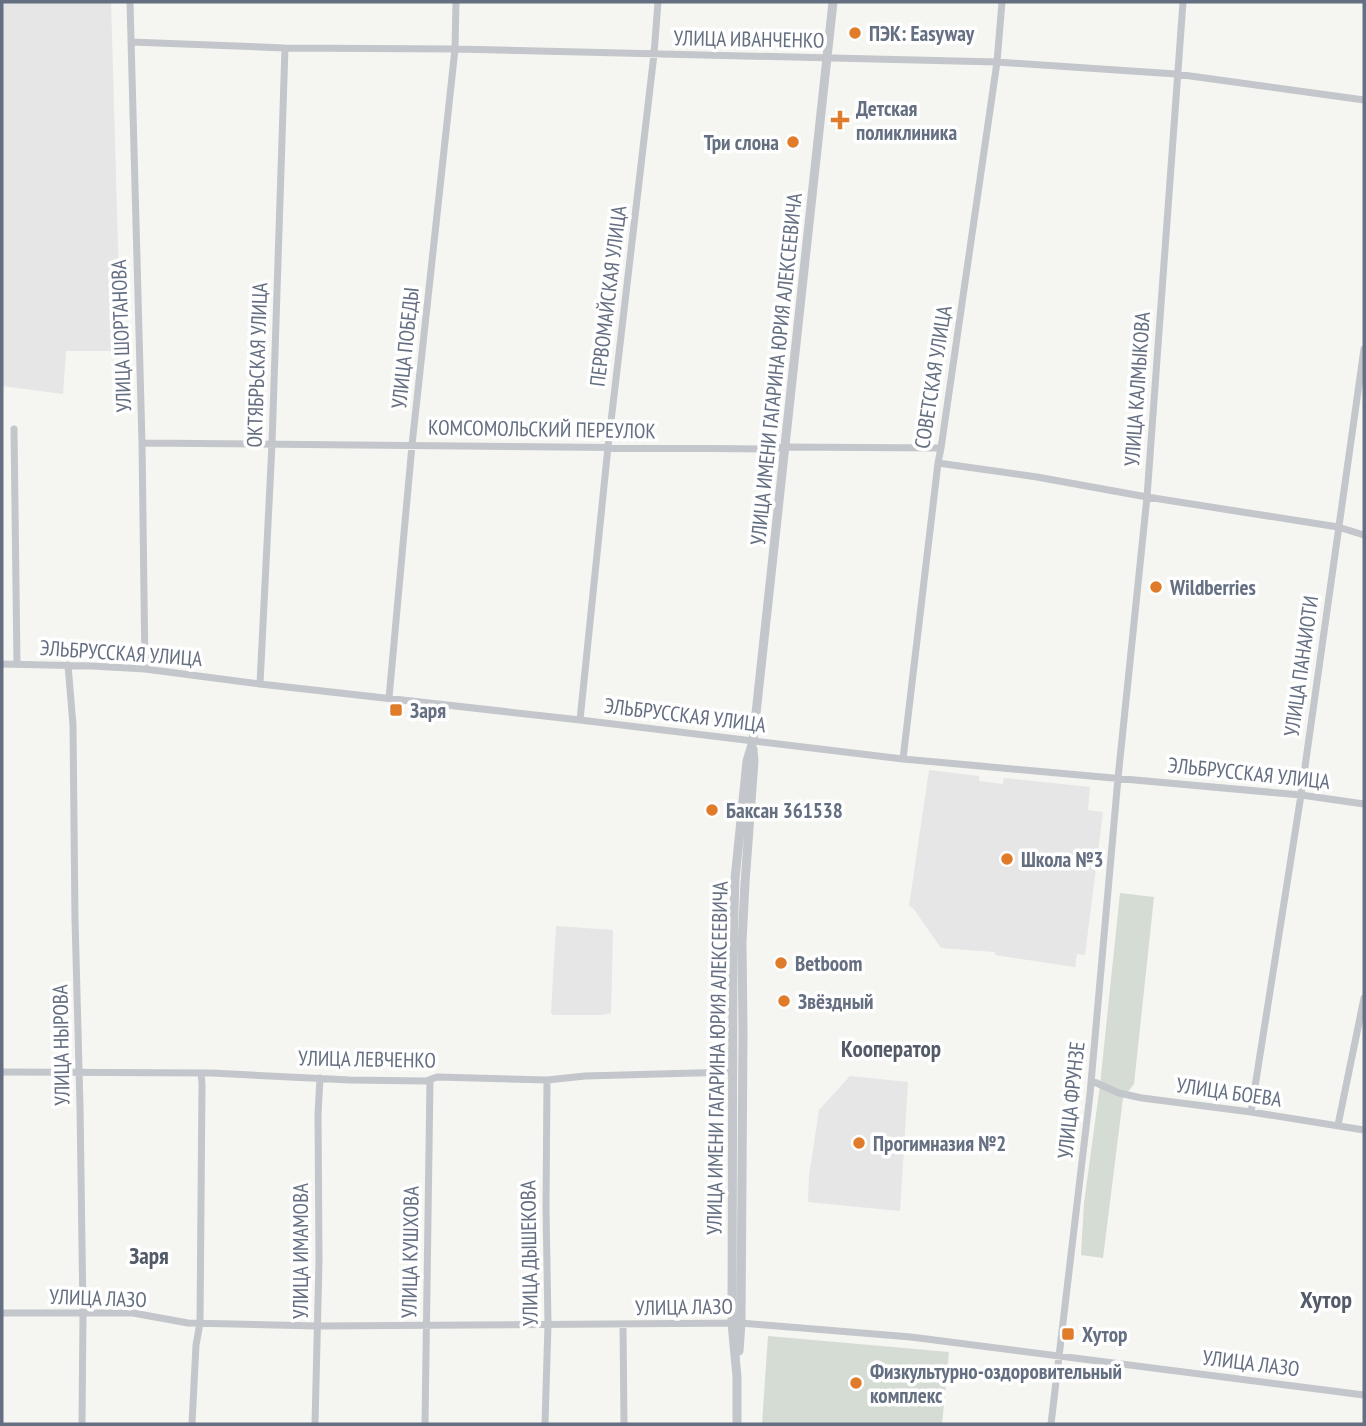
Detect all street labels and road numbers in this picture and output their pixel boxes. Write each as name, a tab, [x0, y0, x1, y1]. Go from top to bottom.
street label: УЛИЦА ИВАНЧЕНКО	[673, 24, 825, 54]
street label: УЛИЦА ИМЕНИ ГАГАРИНА ЮРИЯ АЛЕКСЕЕВИЧА	[744, 192, 808, 546]
street label: ПЕРВОМАЙСКАЯ УЛИЦА	[584, 204, 632, 388]
street label: УЛИЦА ШОРТАНОВА	[105, 259, 137, 413]
street label: ОКТЯБРЬСКАЯ УЛИЦА	[241, 282, 273, 448]
street label: УЛИЦА ПОБЕДЫ	[385, 286, 425, 410]
street label: СОВЕТСКАЯ УЛИЦА	[908, 303, 958, 450]
street label: УЛИЦА КАЛМЫКОВА	[1118, 311, 1156, 467]
street label: КОМСОМОЛЬСКИЙ ПЕРЕУЛОК	[428, 414, 656, 444]
street label: УЛИЦА ПАНАИОТИ	[1278, 594, 1324, 738]
street label: ЭЛЬБРУССКАЯ УЛИЦА	[39, 634, 203, 672]
street label: ЭЛЬБРУССКАЯ УЛИЦА	[603, 692, 767, 738]
street label: ЭЛЬБРУССКАЯ УЛИЦА	[1167, 751, 1331, 795]
street label: УЛИЦА ИМЕНИ ГАГАРИНА ЮРИЯ АЛЕКСЕЕВИЧА	[700, 881, 734, 1235]
street label: УЛИЦА НЫРОВА	[46, 984, 76, 1106]
street label: УЛИЦА ФРУНЗЕ	[1051, 1040, 1091, 1160]
street label: УЛИЦА ЛЕВЧЕНКО	[298, 1044, 436, 1074]
street label: УЛИЦА БОЕВА	[1175, 1071, 1284, 1113]
street label: УЛИЦА ДЫШЕКОВА	[514, 1180, 544, 1326]
street label: УЛИЦА ИМАМОВА	[287, 1183, 314, 1319]
street label: УЛИЦА КУШХОВА	[395, 1186, 425, 1318]
street label: УЛИЦА ЛАЗО	[49, 1283, 147, 1313]
street label: УЛИЦА ЛАЗО	[635, 1293, 733, 1321]
street label: УЛИЦА ЛАЗО	[1201, 1344, 1301, 1382]

